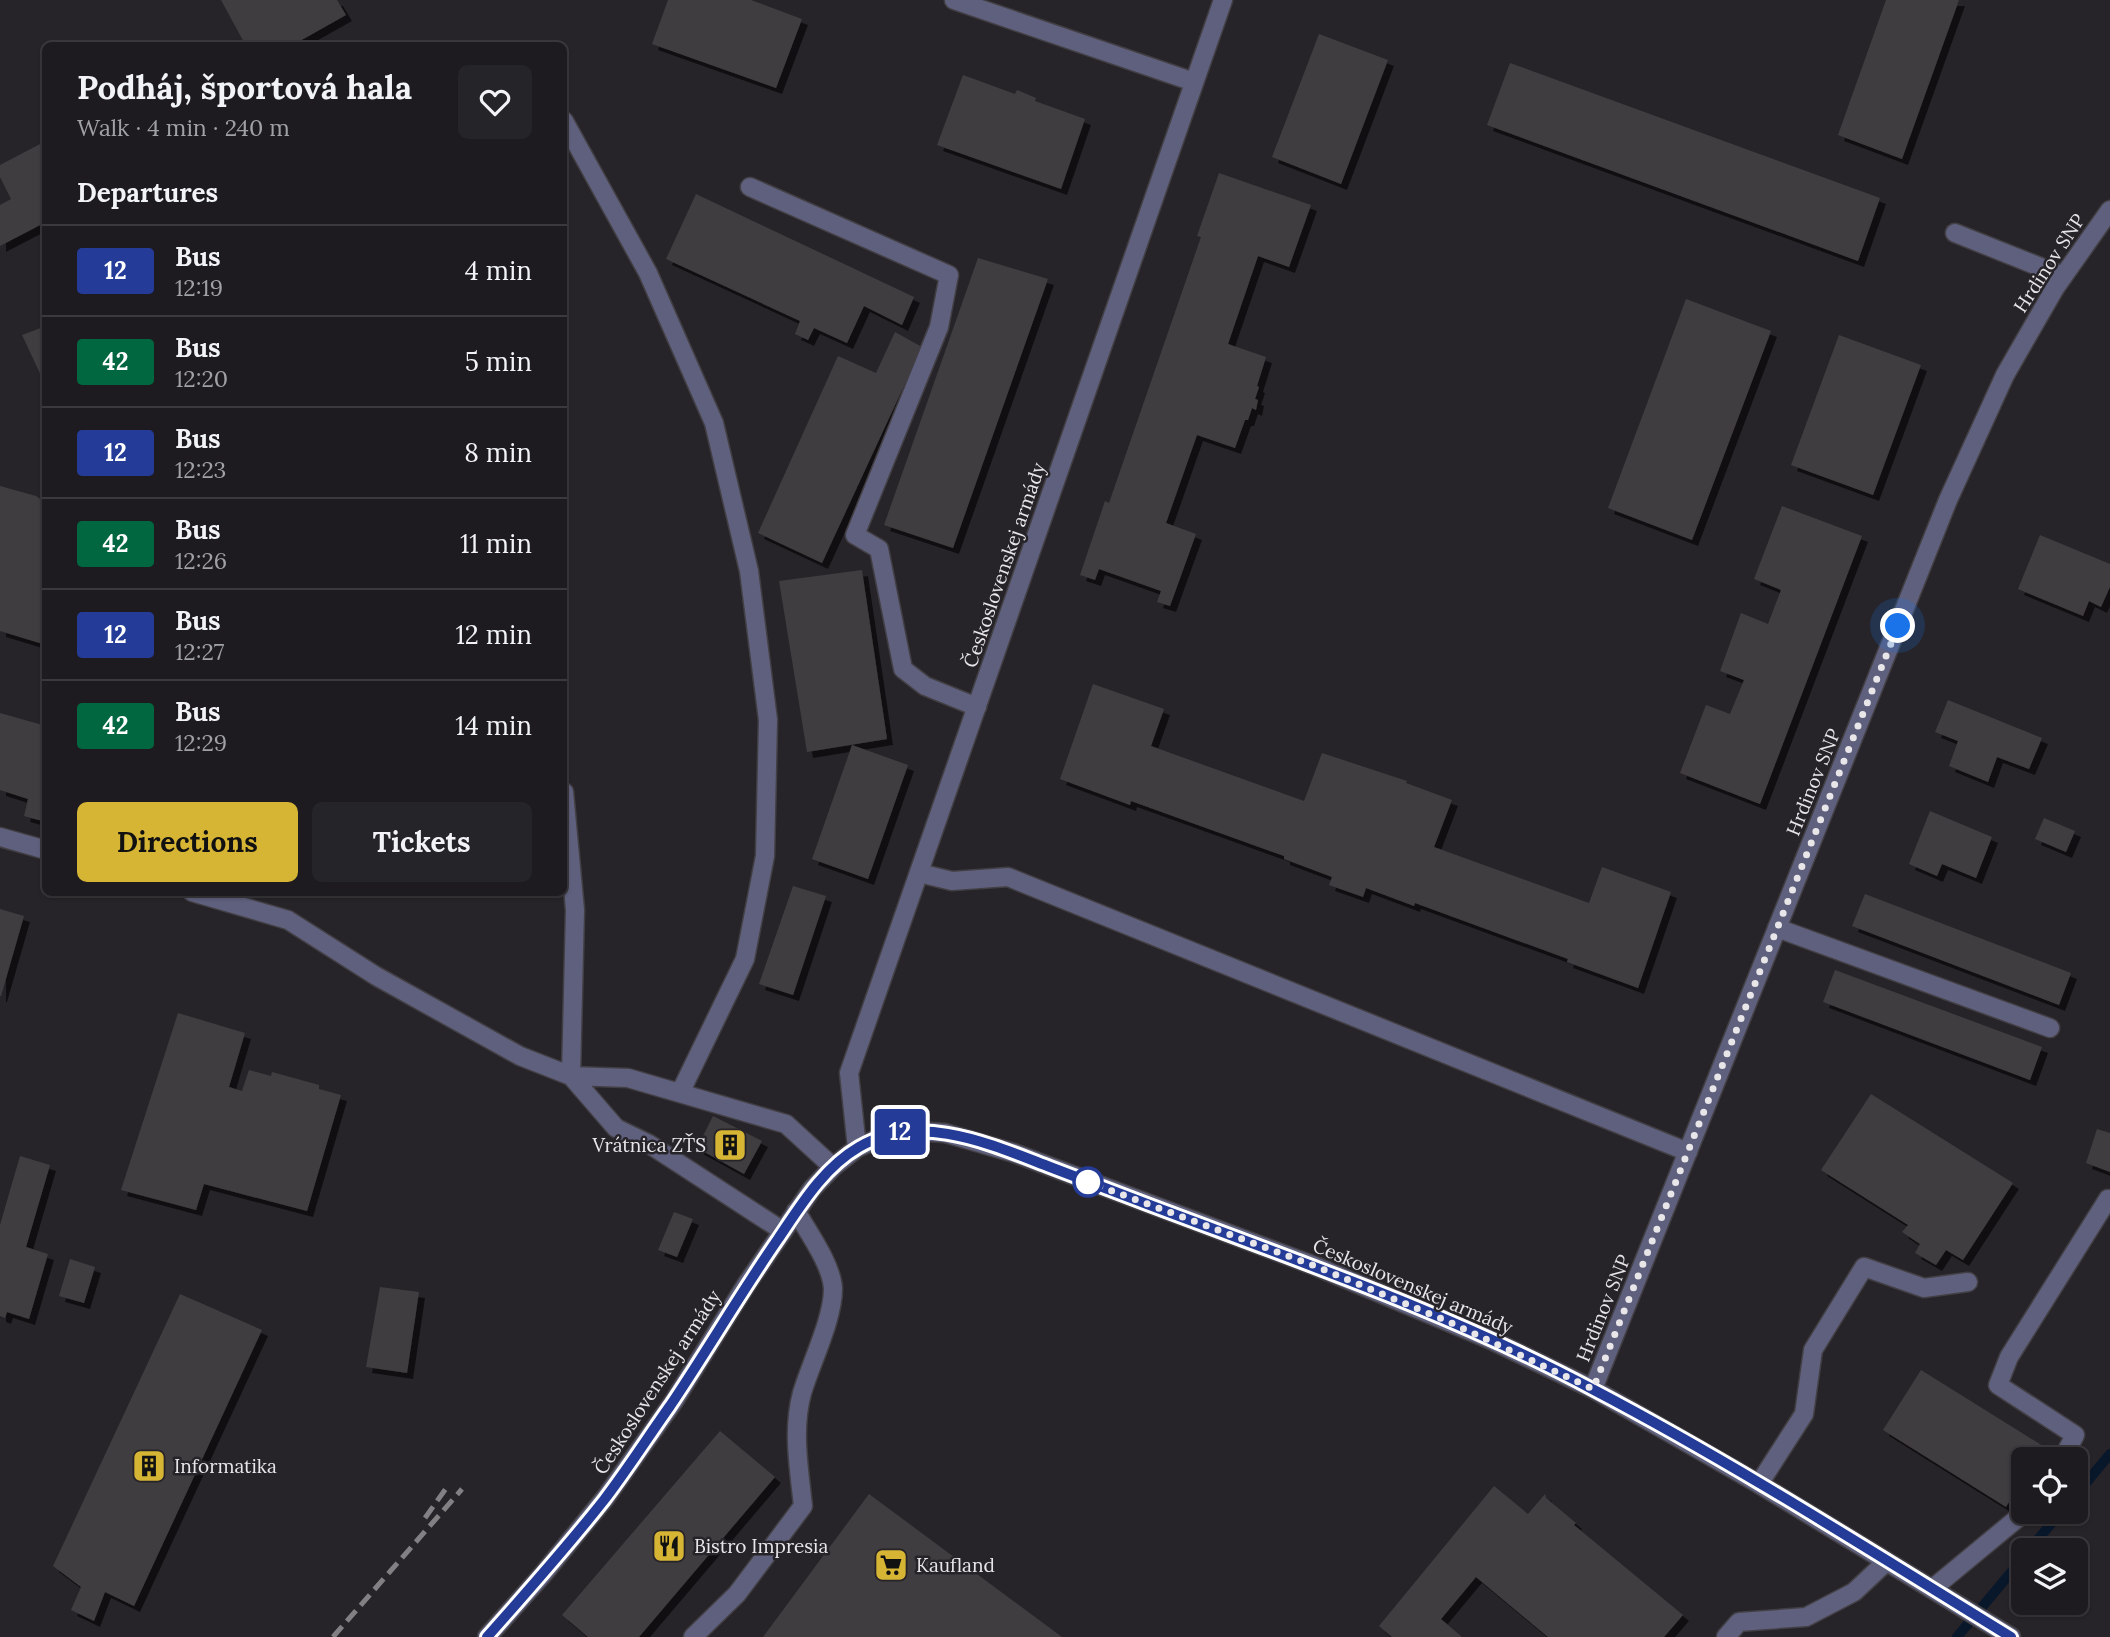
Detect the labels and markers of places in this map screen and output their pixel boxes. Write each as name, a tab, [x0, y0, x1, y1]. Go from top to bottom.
building icon: Vrátnica ZŤS	[711, 1126, 749, 1164]
place label: Vrátnica ZŤS	[591, 1133, 706, 1157]
unlabelled marker	[1073, 1167, 1103, 1197]
building icon: Informatika	[130, 1447, 168, 1485]
place label: Informatika	[174, 1454, 277, 1478]
restaurant icon: Bistro Impresia	[650, 1527, 688, 1565]
place label: Bistro Impresia	[694, 1534, 828, 1558]
supermarket icon: Kaufland	[872, 1546, 910, 1584]
place label: Kaufland	[916, 1553, 995, 1577]

